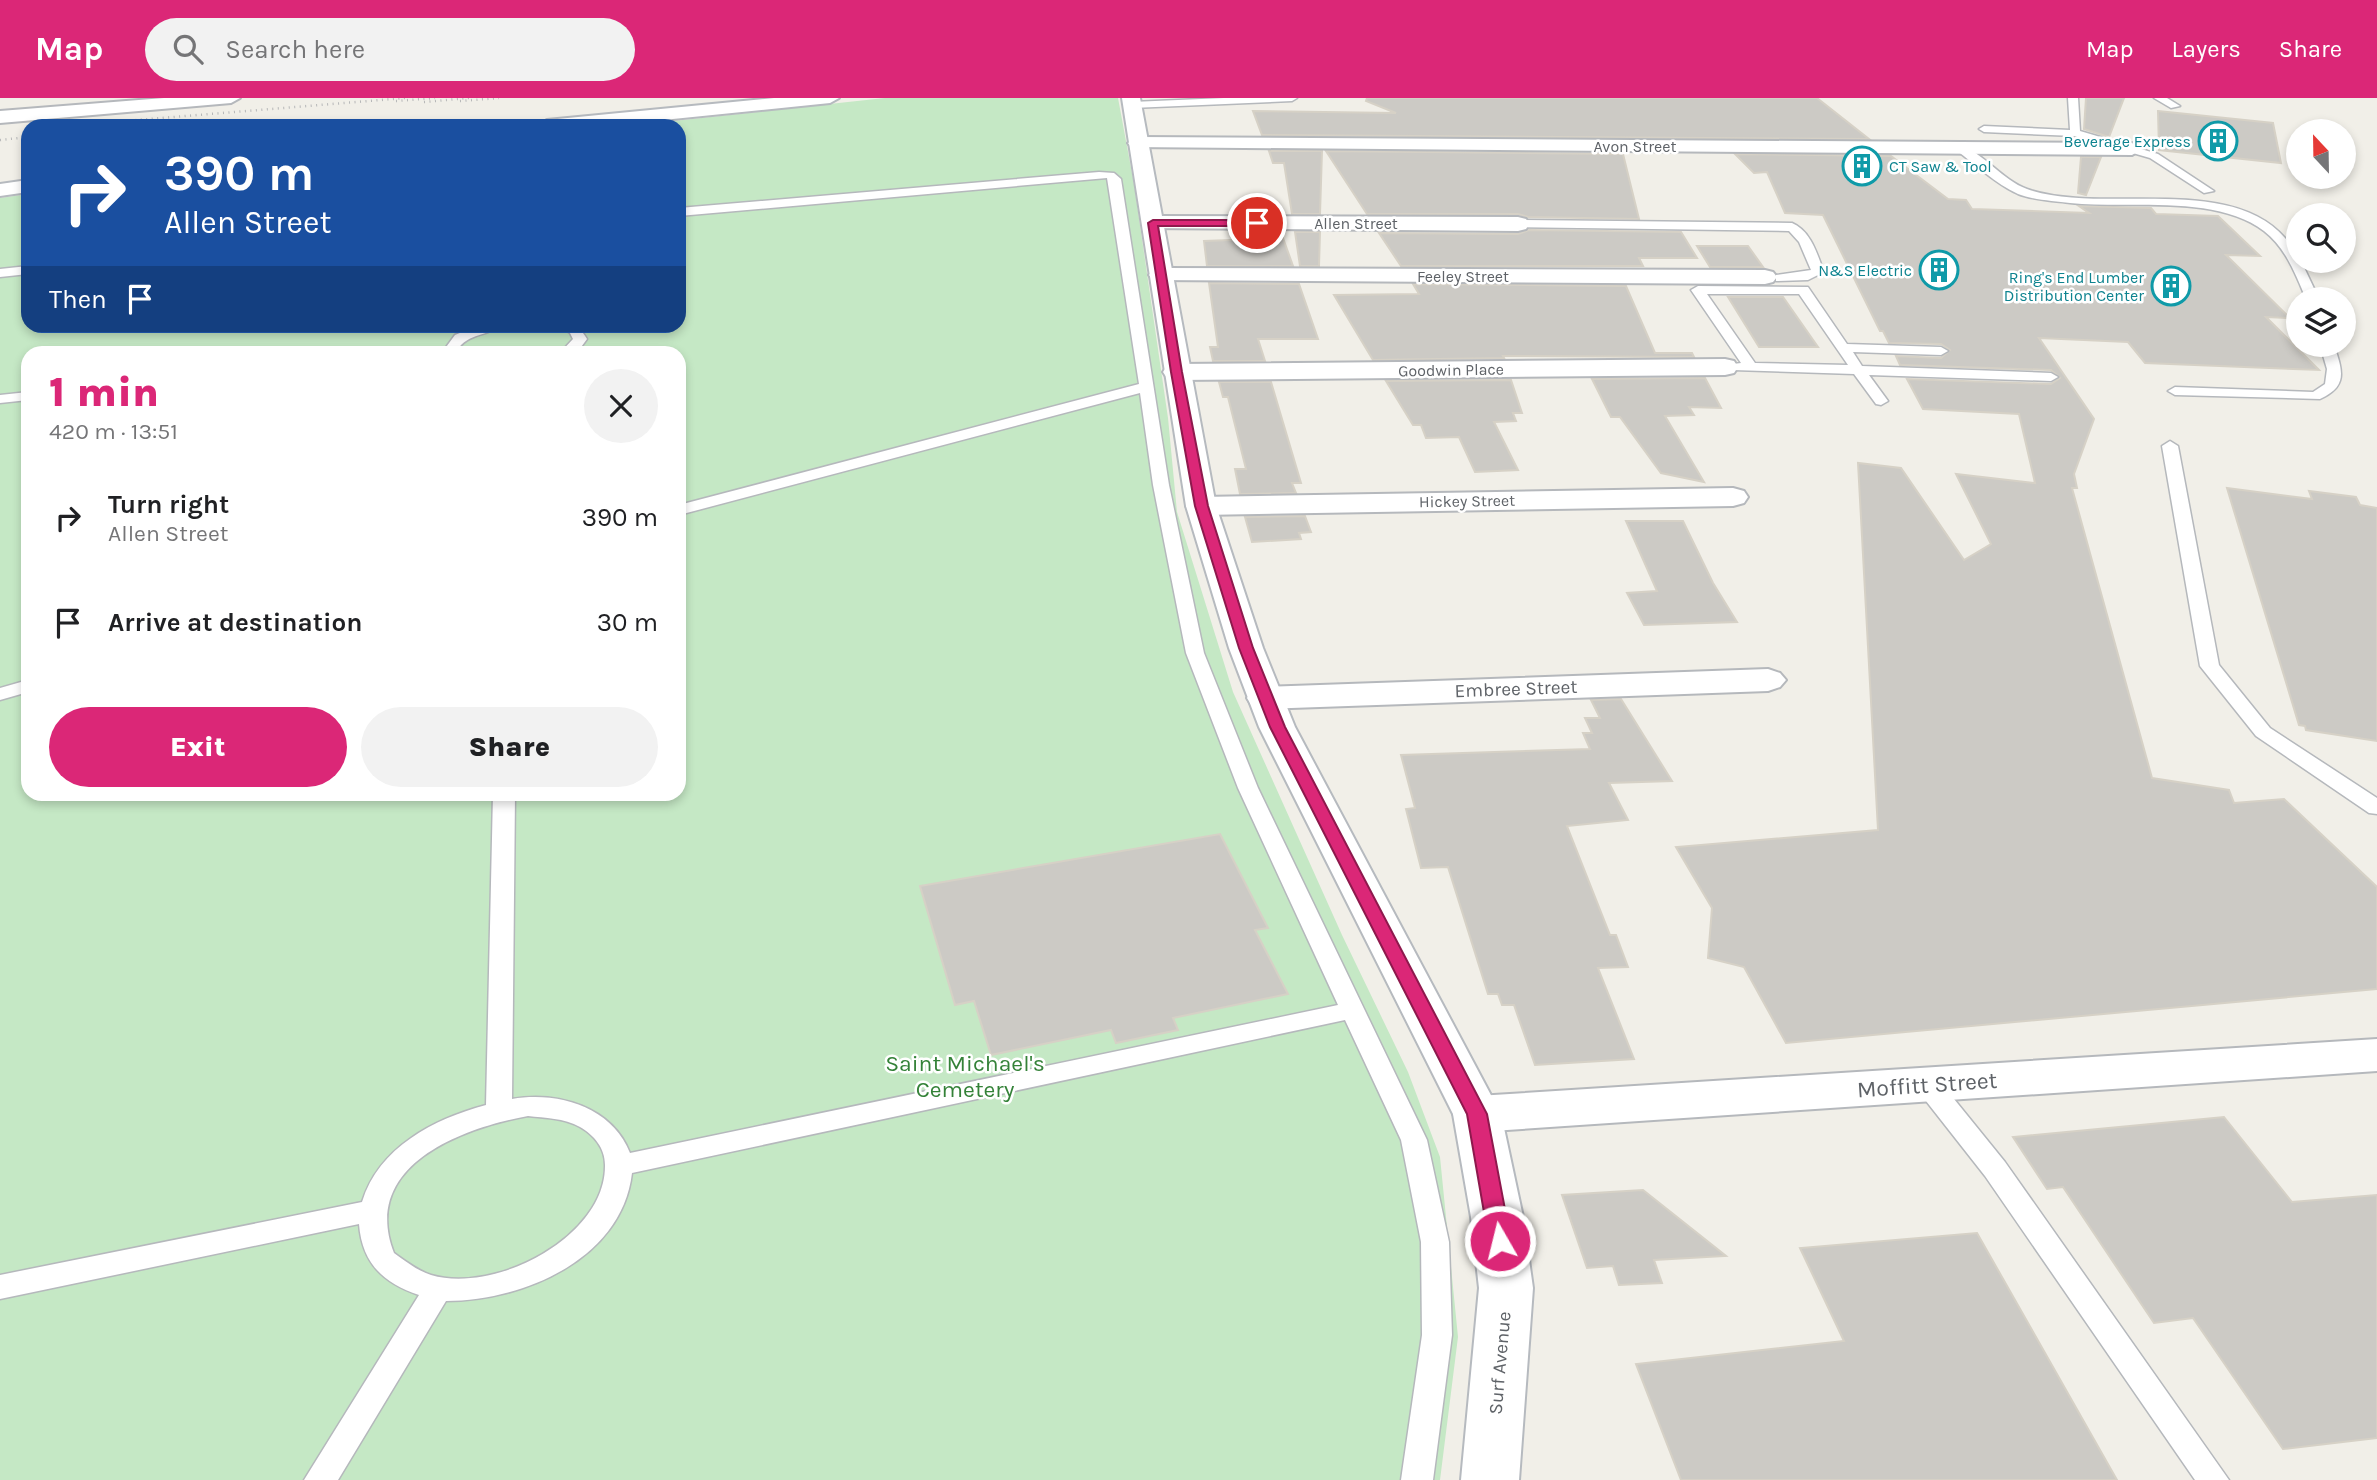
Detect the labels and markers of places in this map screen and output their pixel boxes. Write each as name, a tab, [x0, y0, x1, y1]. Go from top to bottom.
building icon: Beverage Express	[2197, 120, 2239, 162]
place label: Beverage Express	[2064, 132, 2191, 151]
building icon: CT Saw & Tool	[1841, 145, 1883, 187]
place label: CT Saw & Tool	[1889, 157, 1992, 176]
pin	[1227, 193, 1287, 253]
building icon: N&S Electric	[1918, 249, 1960, 291]
place label: N&S Electric	[1818, 261, 1912, 280]
building icon: Ring's End Lumber Distribution Center	[2150, 265, 2192, 307]
place label: Ring's End Lumber Distribution Center	[2004, 268, 2144, 305]

